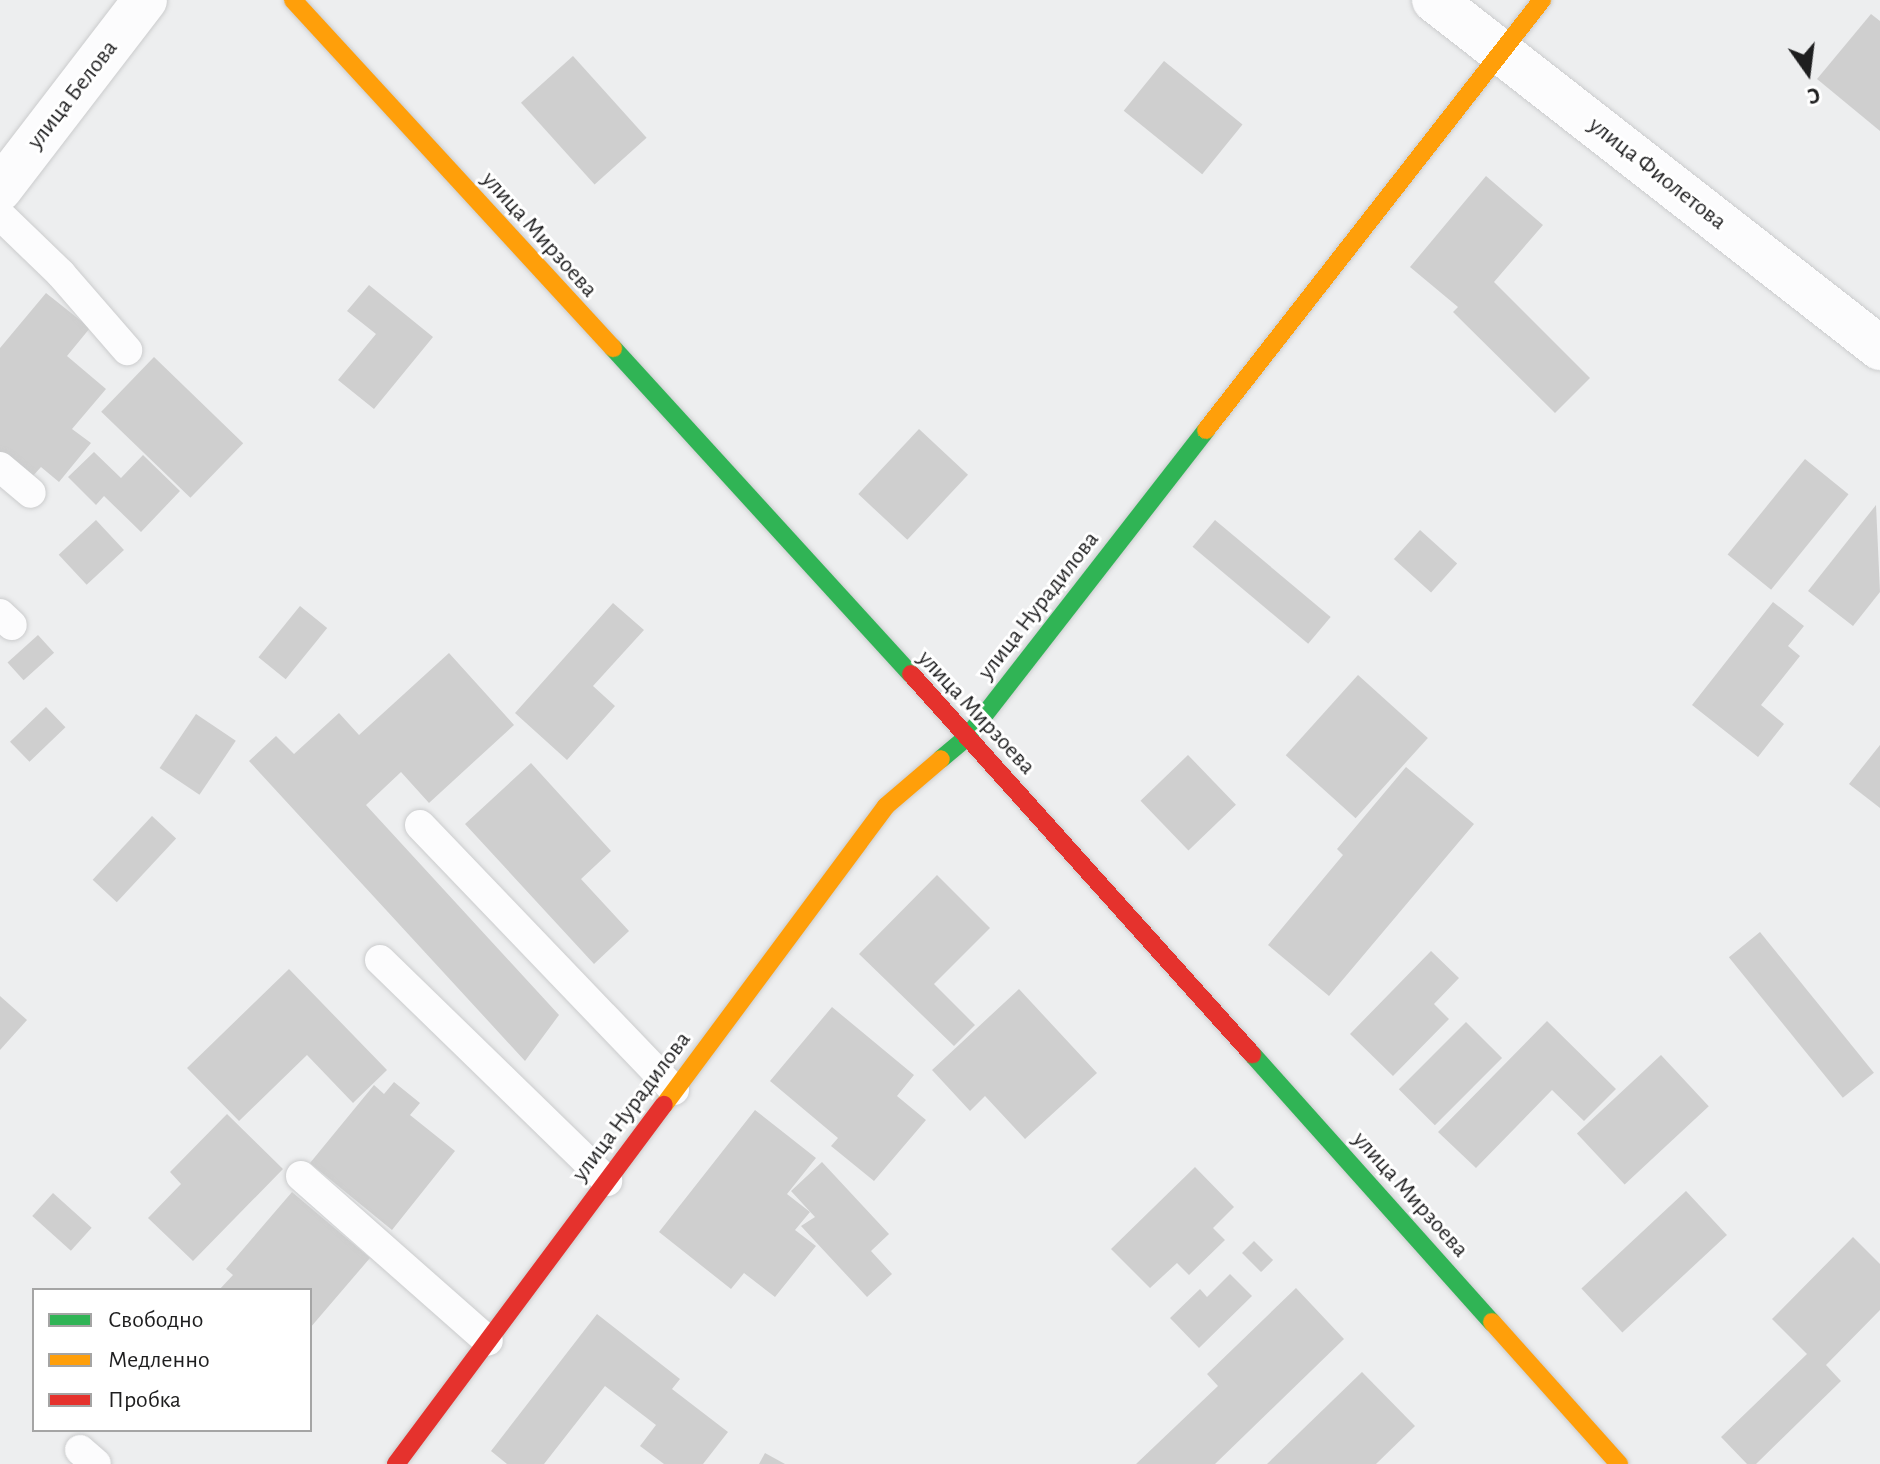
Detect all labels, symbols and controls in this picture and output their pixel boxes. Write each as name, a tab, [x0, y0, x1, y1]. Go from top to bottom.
north arrow	[1768, 32, 1848, 112]
street label: улица Белова	[21, 35, 125, 155]
text: С	[1805, 83, 1822, 107]
street label: улица Фиолетова	[1582, 111, 1732, 237]
street label: улица Мирзоева	[475, 166, 603, 304]
street label: улица Нурадилова	[972, 526, 1106, 686]
street label: улица Мирзоева	[911, 645, 1041, 781]
street label: улица Нурадилова	[566, 1026, 698, 1188]
street label: улица Мирзоева	[1346, 1126, 1474, 1264]
legend	[32, 1288, 312, 1432]
text: Свободно	[108, 1308, 203, 1332]
text: Медленно	[108, 1348, 210, 1372]
text: Пробка	[108, 1388, 181, 1412]

